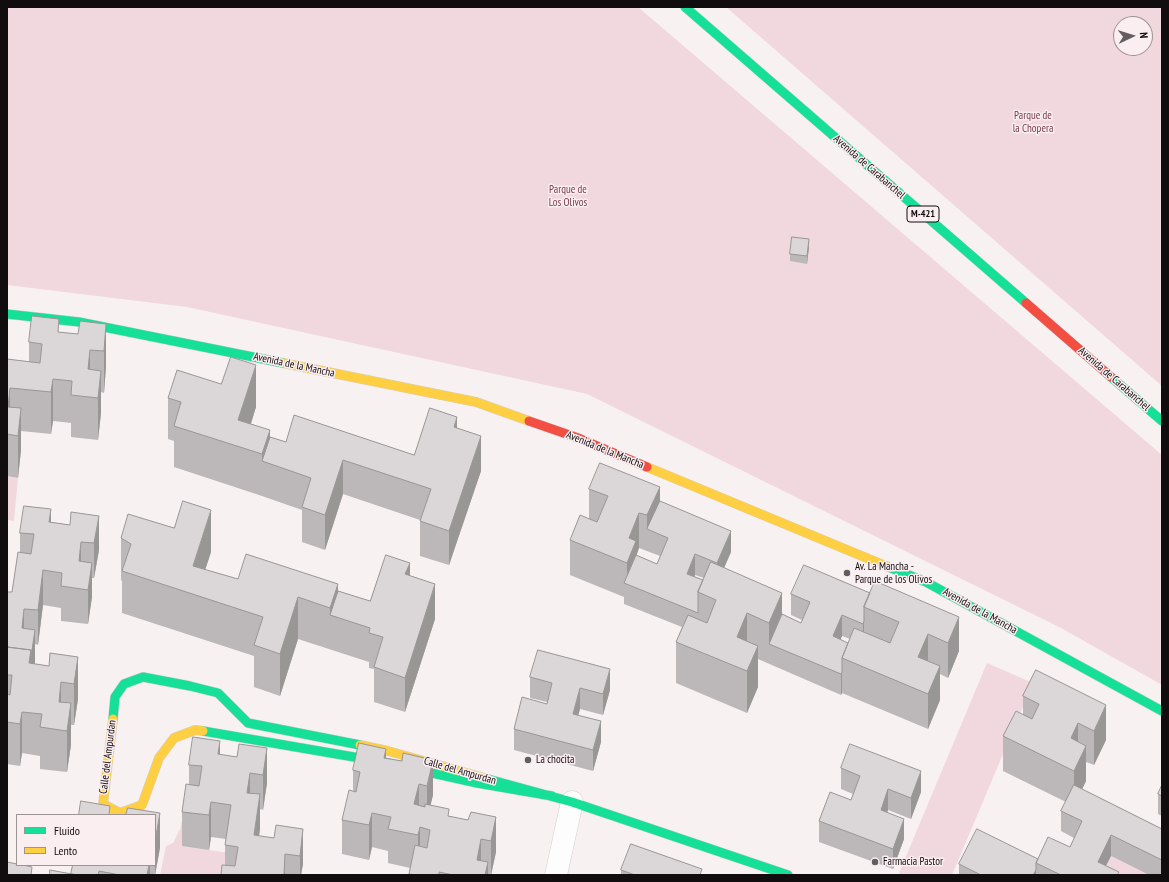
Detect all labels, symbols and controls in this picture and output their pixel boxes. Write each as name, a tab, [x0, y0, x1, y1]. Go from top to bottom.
north arrow	[1113, 16, 1153, 56]
text: N	[1137, 32, 1151, 39]
park label: Parque de la Chopera	[1013, 109, 1053, 135]
street label: Avenida de Carabanchel	[830, 132, 908, 202]
park label: Parque de Los Olivos	[549, 183, 587, 209]
road number: M-421	[907, 206, 939, 222]
street label: Avenida de Carabanchel	[1075, 344, 1153, 414]
street label: Avenida de la Mancha	[252, 350, 336, 380]
street label: Avenida de la Mancha	[564, 428, 646, 472]
place label: Av. La Mancha - Parque de los Olivos	[855, 560, 932, 586]
marker: Av. La Mancha - Parque de los Olivos	[842, 568, 852, 578]
street label: Avenida de la Mancha	[941, 585, 1019, 637]
street label: Calle del Ampurdan	[97, 719, 119, 795]
place label: La chocita	[536, 753, 574, 767]
street label: Calle del Ampurdan	[422, 754, 498, 788]
marker: La chocita	[523, 755, 533, 765]
legend	[16, 814, 156, 866]
text: Fluido	[54, 823, 80, 838]
text: Lento	[54, 843, 77, 858]
place label: Farmacia Pastor	[883, 855, 943, 869]
marker: Farmacia Pastor	[870, 857, 880, 867]

